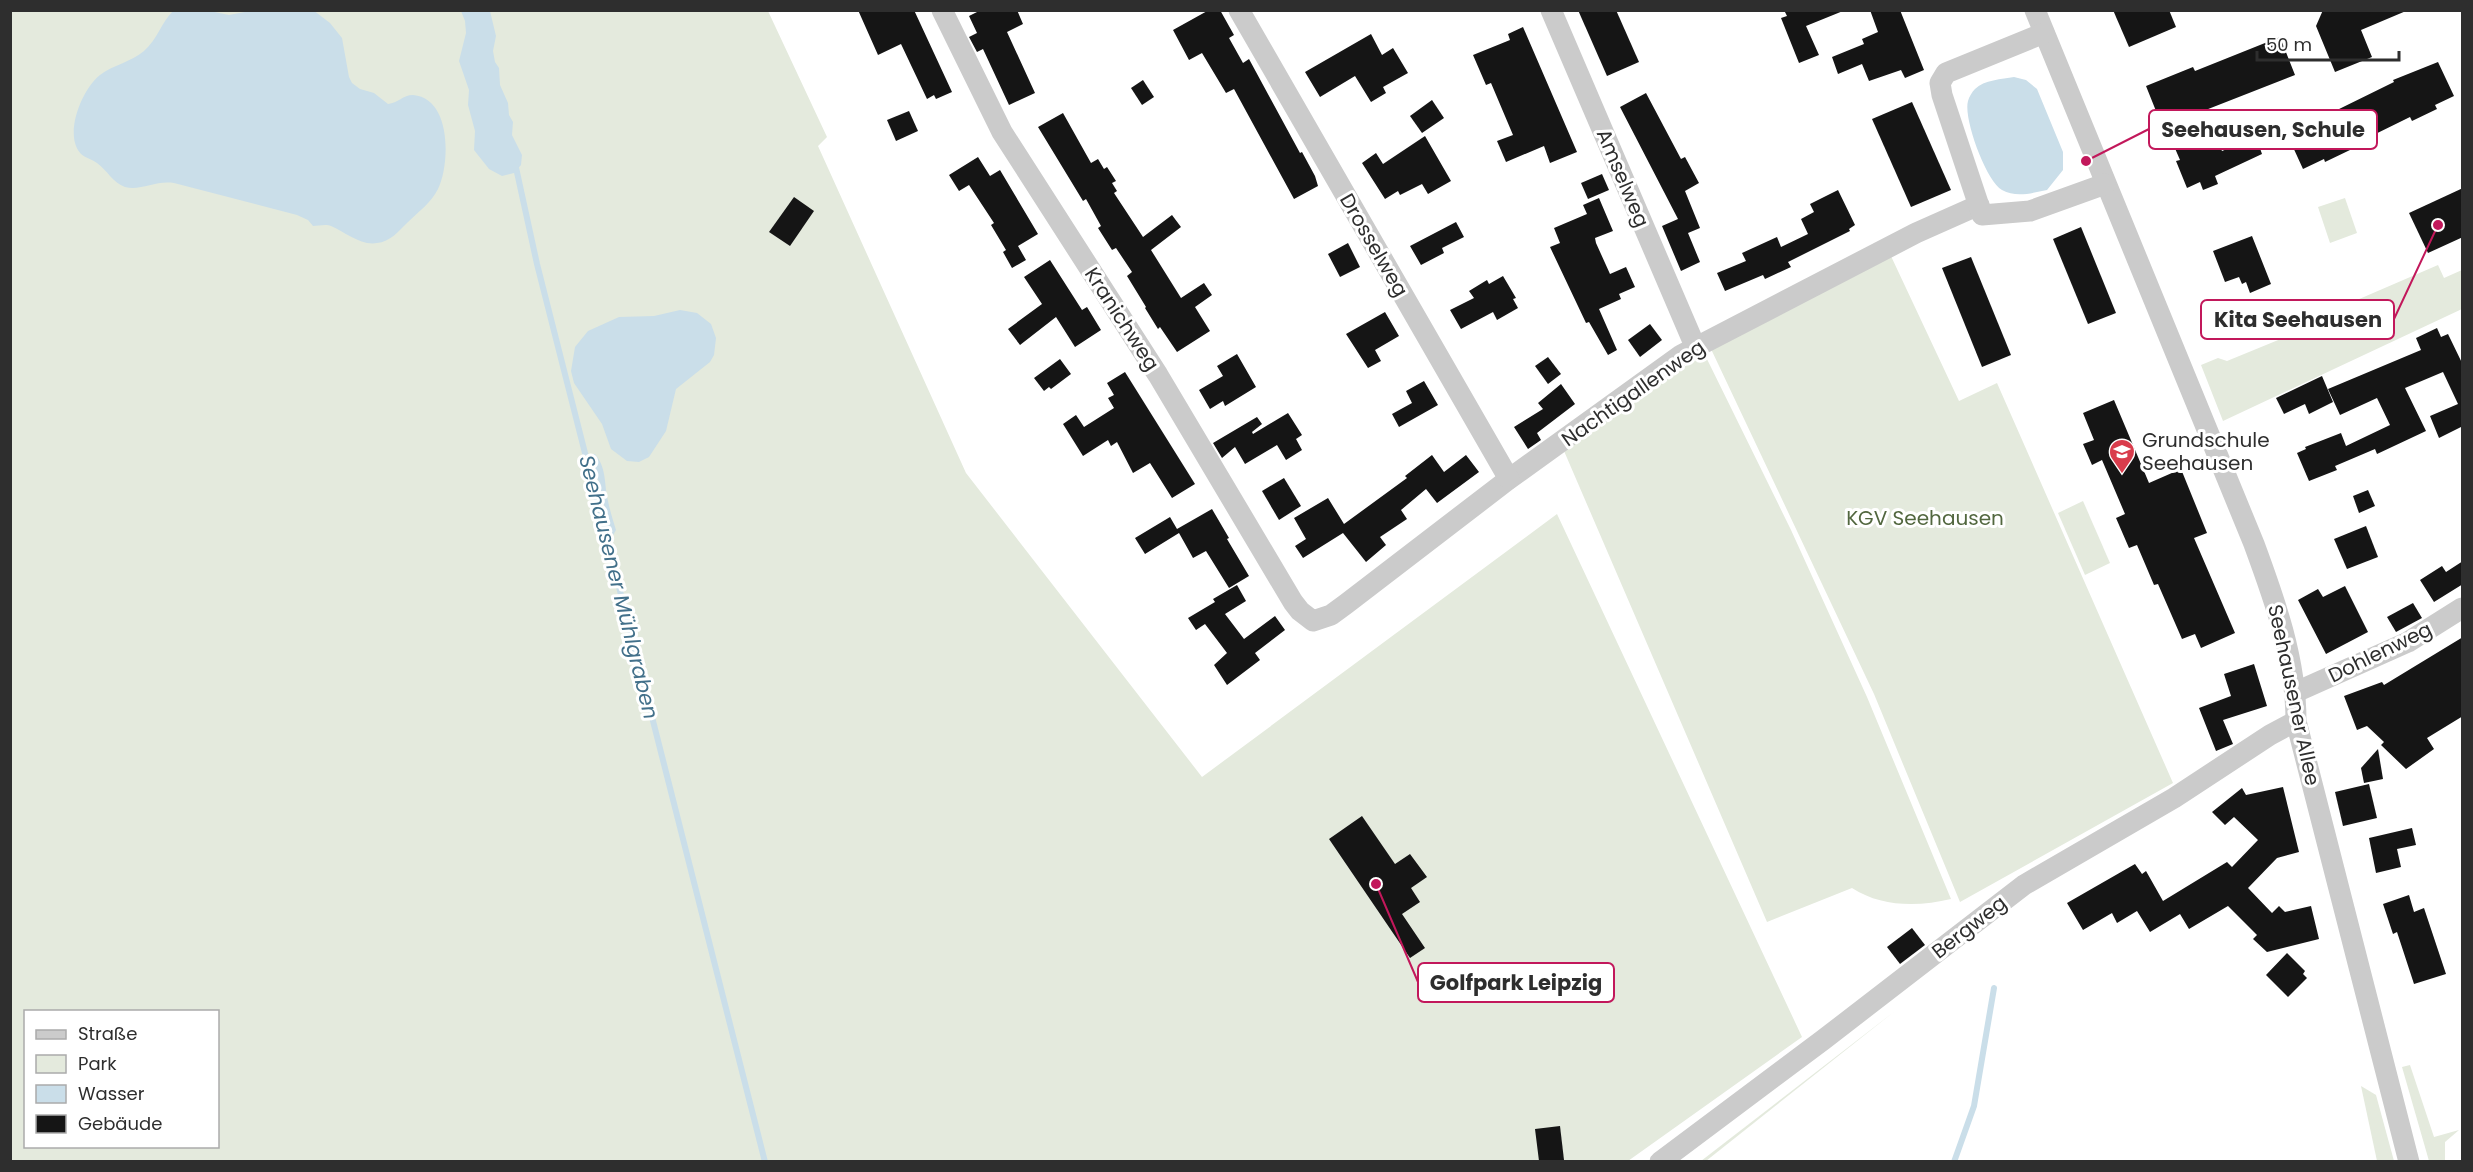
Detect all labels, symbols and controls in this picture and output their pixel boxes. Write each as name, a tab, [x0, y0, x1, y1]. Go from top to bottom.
scale bar	[2257, 24, 2400, 62]
text: 50 m	[2266, 32, 2312, 57]
callout: Seehausen, Schule	[2149, 110, 2377, 149]
text: Seehausen, Schule	[2161, 115, 2365, 144]
street label: Amselweg	[1590, 125, 1656, 231]
street label: Drosselweg	[1333, 188, 1415, 302]
street label: Kranichweg	[1078, 262, 1166, 376]
callout: Kita Seehausen	[2201, 300, 2394, 339]
text: Kita Seehausen	[2214, 305, 2382, 334]
street label: Nachtigallenweg	[1556, 333, 1710, 453]
place label: Grundschule Seehausen	[2142, 426, 2270, 477]
school or university icon: Grundschule Seehausen	[2107, 437, 2137, 475]
water label: Seehausener Mühlgraben	[572, 452, 666, 722]
park label: KGV Seehausen	[1846, 504, 2004, 532]
street label: Seehausener Allee	[2261, 602, 2327, 788]
street label: Dohlenweg	[2323, 615, 2437, 689]
street label: Bergweg	[1926, 889, 2012, 965]
callout: Golfpark Leipzig	[1418, 963, 1614, 1002]
text: Golfpark Leipzig	[1430, 968, 1602, 997]
legend	[24, 1010, 219, 1148]
text: Straße	[78, 1021, 137, 1046]
text: Park	[78, 1051, 117, 1076]
text: Wasser	[78, 1081, 145, 1106]
text: Gebäude	[78, 1111, 162, 1136]

